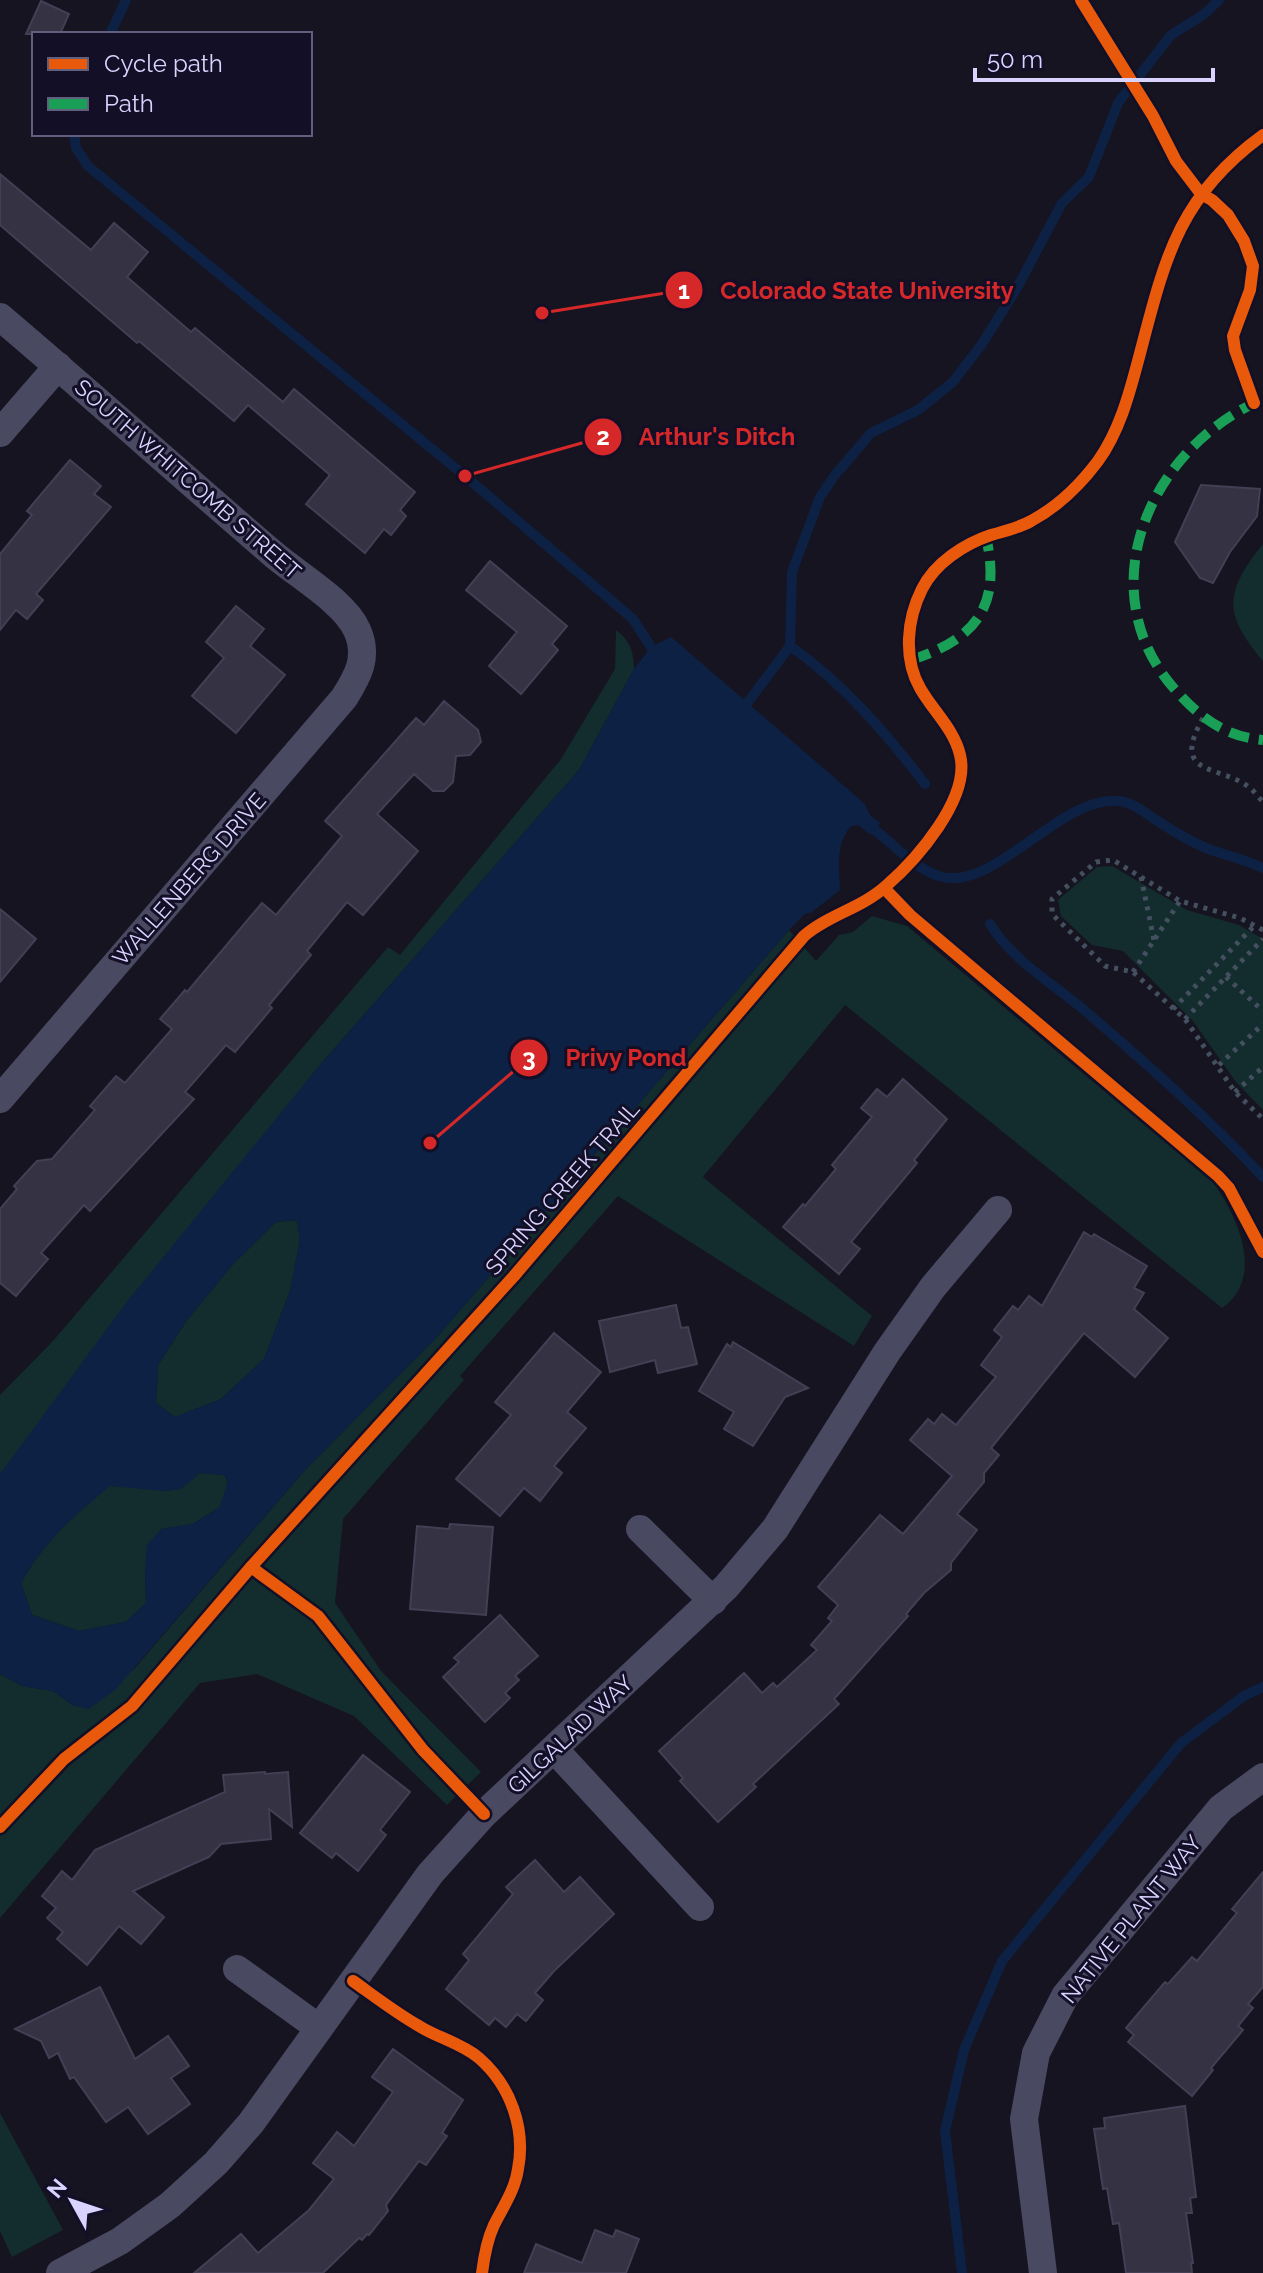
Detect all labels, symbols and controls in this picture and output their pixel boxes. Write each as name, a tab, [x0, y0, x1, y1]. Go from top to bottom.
legend	[32, 32, 312, 136]
scale bar	[975, 32, 1213, 82]
text: 50 m	[987, 45, 1043, 74]
text: Cycle path	[104, 49, 223, 78]
text: Path	[104, 89, 154, 118]
callout: Colorado State University	[664, 266, 1029, 314]
text: 1	[678, 276, 690, 305]
text: Colorado State University	[720, 276, 1014, 305]
street label: SOUTH WHITCOMB STREET	[70, 374, 307, 585]
callout: Arthur's Ditch	[583, 413, 811, 461]
text: 2	[596, 422, 610, 451]
text: Arthur's Ditch	[639, 422, 795, 451]
street label: WALLENBERG DRIVE	[107, 787, 271, 971]
callout: Privy Pond	[509, 1034, 703, 1082]
text: 3	[522, 1043, 536, 1072]
text: Privy Pond	[565, 1043, 687, 1072]
street label: SPRING CREEK TRAIL	[480, 1096, 644, 1280]
street label: GILGALAD WAY	[502, 1669, 638, 1799]
street label: NATIVE PLANT WAY	[1055, 1830, 1207, 2008]
north arrow	[32, 2161, 112, 2241]
text: N	[41, 2173, 72, 2203]

